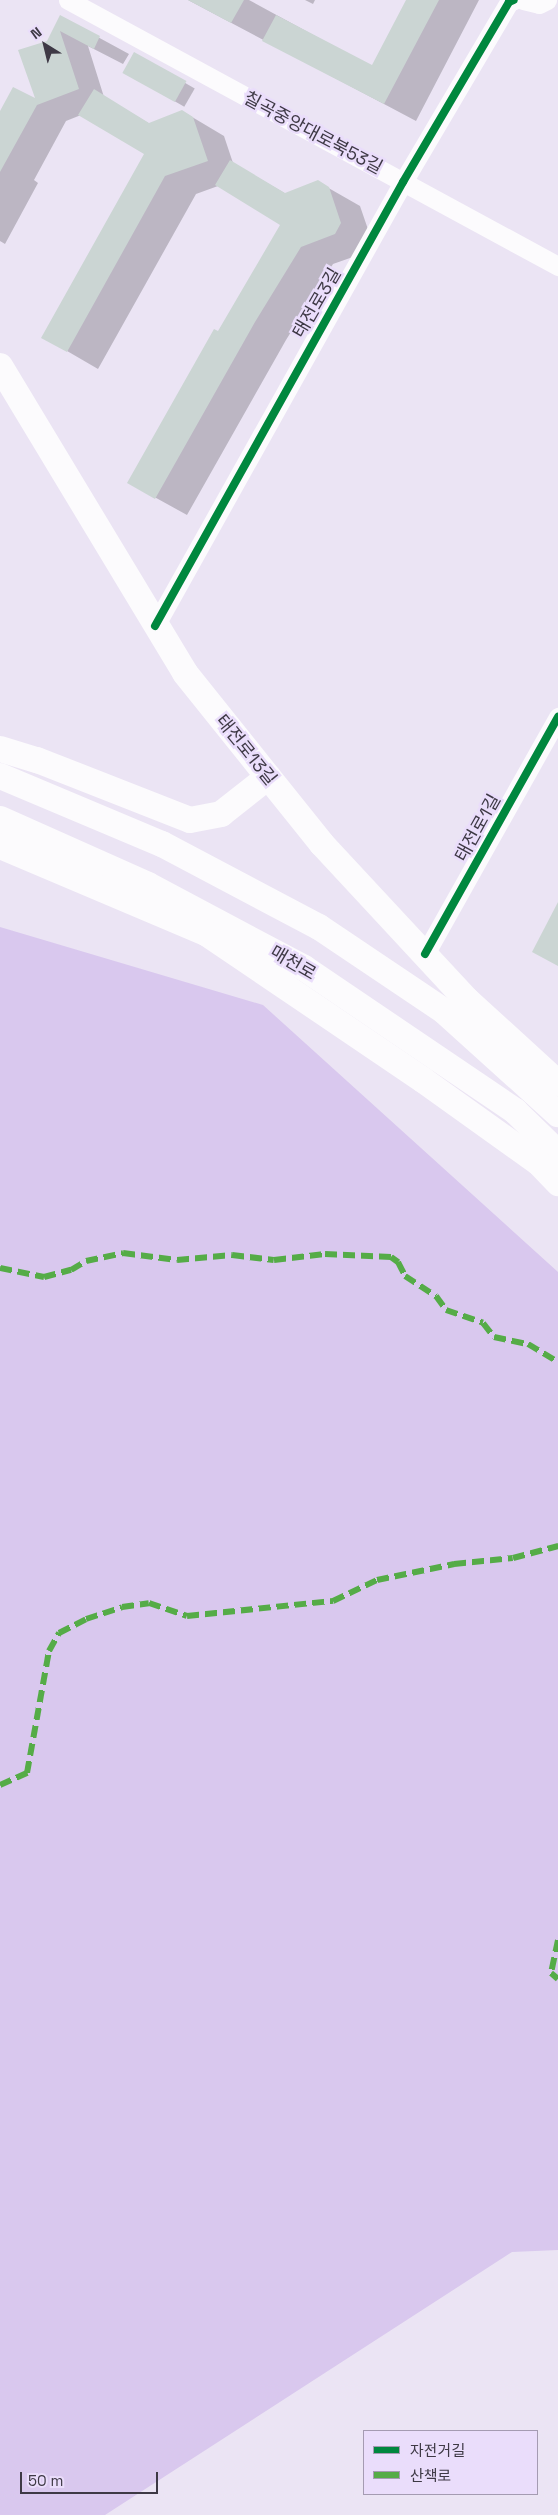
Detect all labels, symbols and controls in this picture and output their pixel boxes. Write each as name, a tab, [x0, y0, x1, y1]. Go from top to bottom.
north arrow	[20, 20, 70, 70]
text: N	[27, 23, 45, 43]
street label: 칠곡중앙대로북53길	[240, 87, 386, 179]
street label: 태전로3길	[288, 264, 346, 342]
street label: 태전로13길	[211, 710, 281, 790]
street label: 태전로1길	[451, 791, 505, 865]
street label: 매천로	[266, 941, 320, 985]
legend	[363, 2430, 538, 2495]
text: 자전거길	[410, 2441, 465, 2460]
scale bar	[22, 2462, 160, 2494]
text: 산책로	[410, 2466, 451, 2485]
text: 50 m	[28, 2471, 63, 2490]

